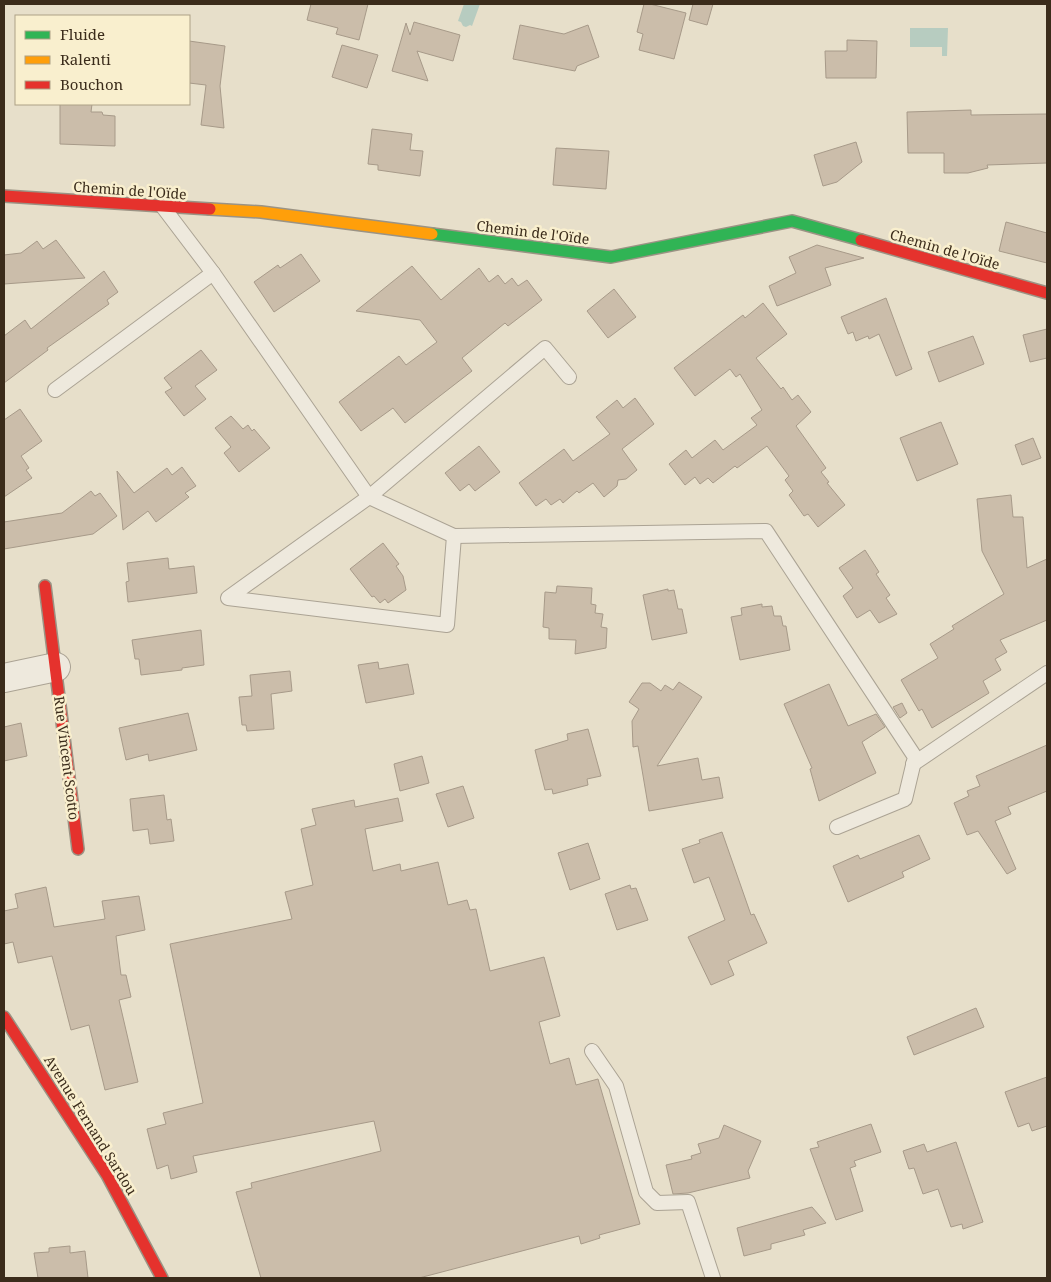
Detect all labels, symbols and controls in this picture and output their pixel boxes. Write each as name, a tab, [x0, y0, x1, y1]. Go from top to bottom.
legend	[15, 15, 190, 105]
text: Fluide	[60, 24, 105, 44]
text: Ralenti	[60, 49, 111, 69]
text: Bouchon	[60, 74, 124, 94]
street label: Chemin de l'Oïde	[73, 177, 187, 203]
street label: Chemin de l'Oïde	[476, 216, 590, 248]
street label: Chemin de l'Oïde	[888, 224, 1002, 274]
street label: Rue Vincent Scotto	[50, 695, 84, 821]
street label: Avenue Fernand Sardou	[40, 1052, 142, 1199]

